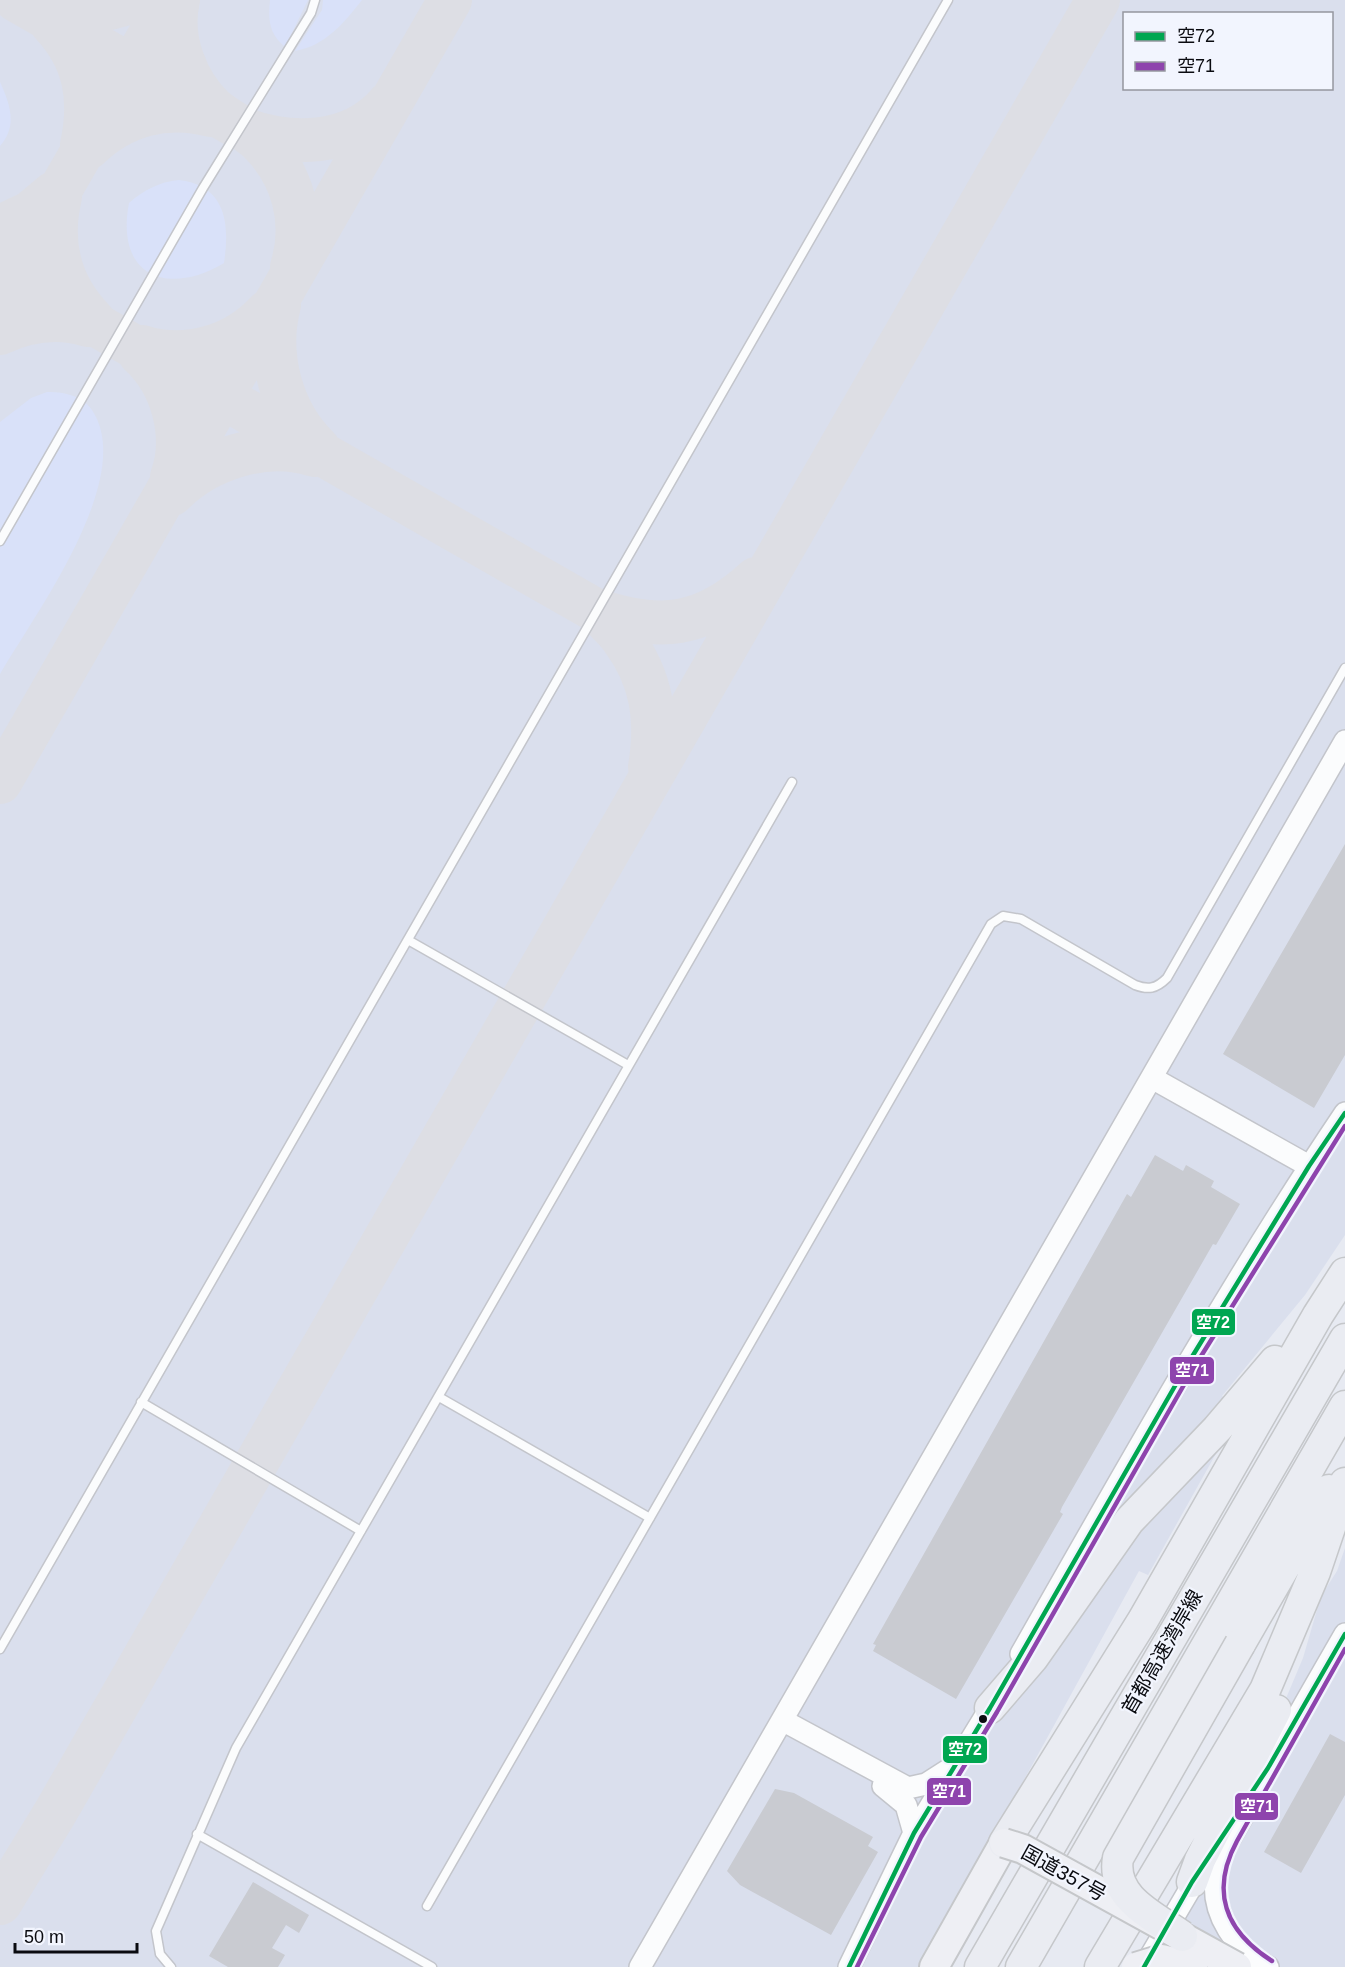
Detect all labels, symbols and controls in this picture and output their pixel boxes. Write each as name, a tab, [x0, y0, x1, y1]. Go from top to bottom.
legend	[1123, 12, 1333, 90]
text: 空72	[1177, 26, 1215, 46]
text: 空71	[1177, 56, 1215, 76]
line badge: 空72	[1191, 1308, 1236, 1336]
text: 空72	[1196, 1314, 1230, 1331]
line badge: 空71	[1169, 1356, 1215, 1385]
text: 空71	[1175, 1362, 1209, 1379]
street label: 首都高速湾岸線	[1117, 1586, 1207, 1718]
unlabelled marker	[977, 1713, 989, 1725]
line badge: 空72	[942, 1735, 988, 1764]
text: 空72	[948, 1741, 982, 1758]
line badge: 空71	[926, 1777, 972, 1806]
text: 空71	[932, 1783, 966, 1800]
line badge: 空71	[1234, 1792, 1279, 1821]
text: 空71	[1240, 1798, 1274, 1815]
street label: 国道357号	[1018, 1841, 1110, 1905]
scale bar	[15, 1916, 136, 1954]
text: 50 m	[24, 1927, 64, 1947]

